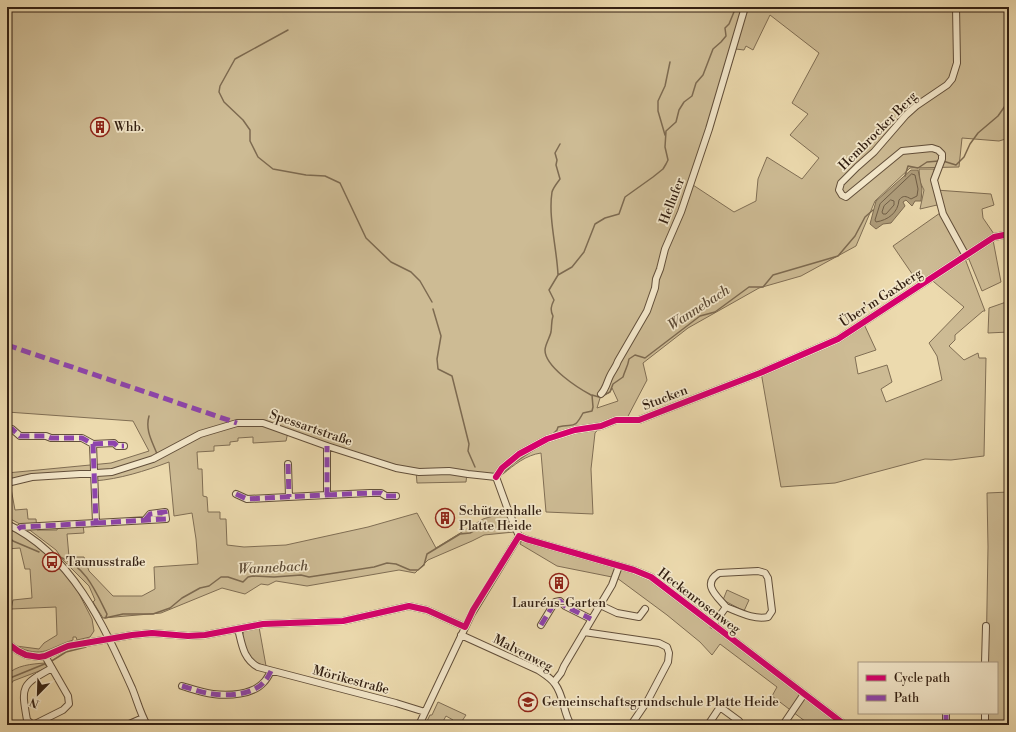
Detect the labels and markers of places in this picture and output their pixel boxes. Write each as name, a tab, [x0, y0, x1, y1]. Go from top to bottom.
building icon: Whb.	[89, 116, 111, 138]
place label: Whb.	[113, 119, 144, 135]
place label: Schützenhalle Platte Heide	[459, 503, 542, 534]
building icon: Schützenhalle Platte Heide	[434, 507, 456, 529]
bus stop icon: Taunusstraße	[41, 551, 63, 573]
place label: Taunusstraße	[66, 554, 146, 570]
building icon: Lauréus-Garten	[548, 572, 570, 594]
place label: Lauréus-Garten	[512, 595, 606, 611]
school or university icon: Gemeinschaftsgrundschule Platte Heide	[517, 691, 539, 713]
place label: Gemeinschaftsgrundschule Platte Heide	[542, 694, 779, 710]

